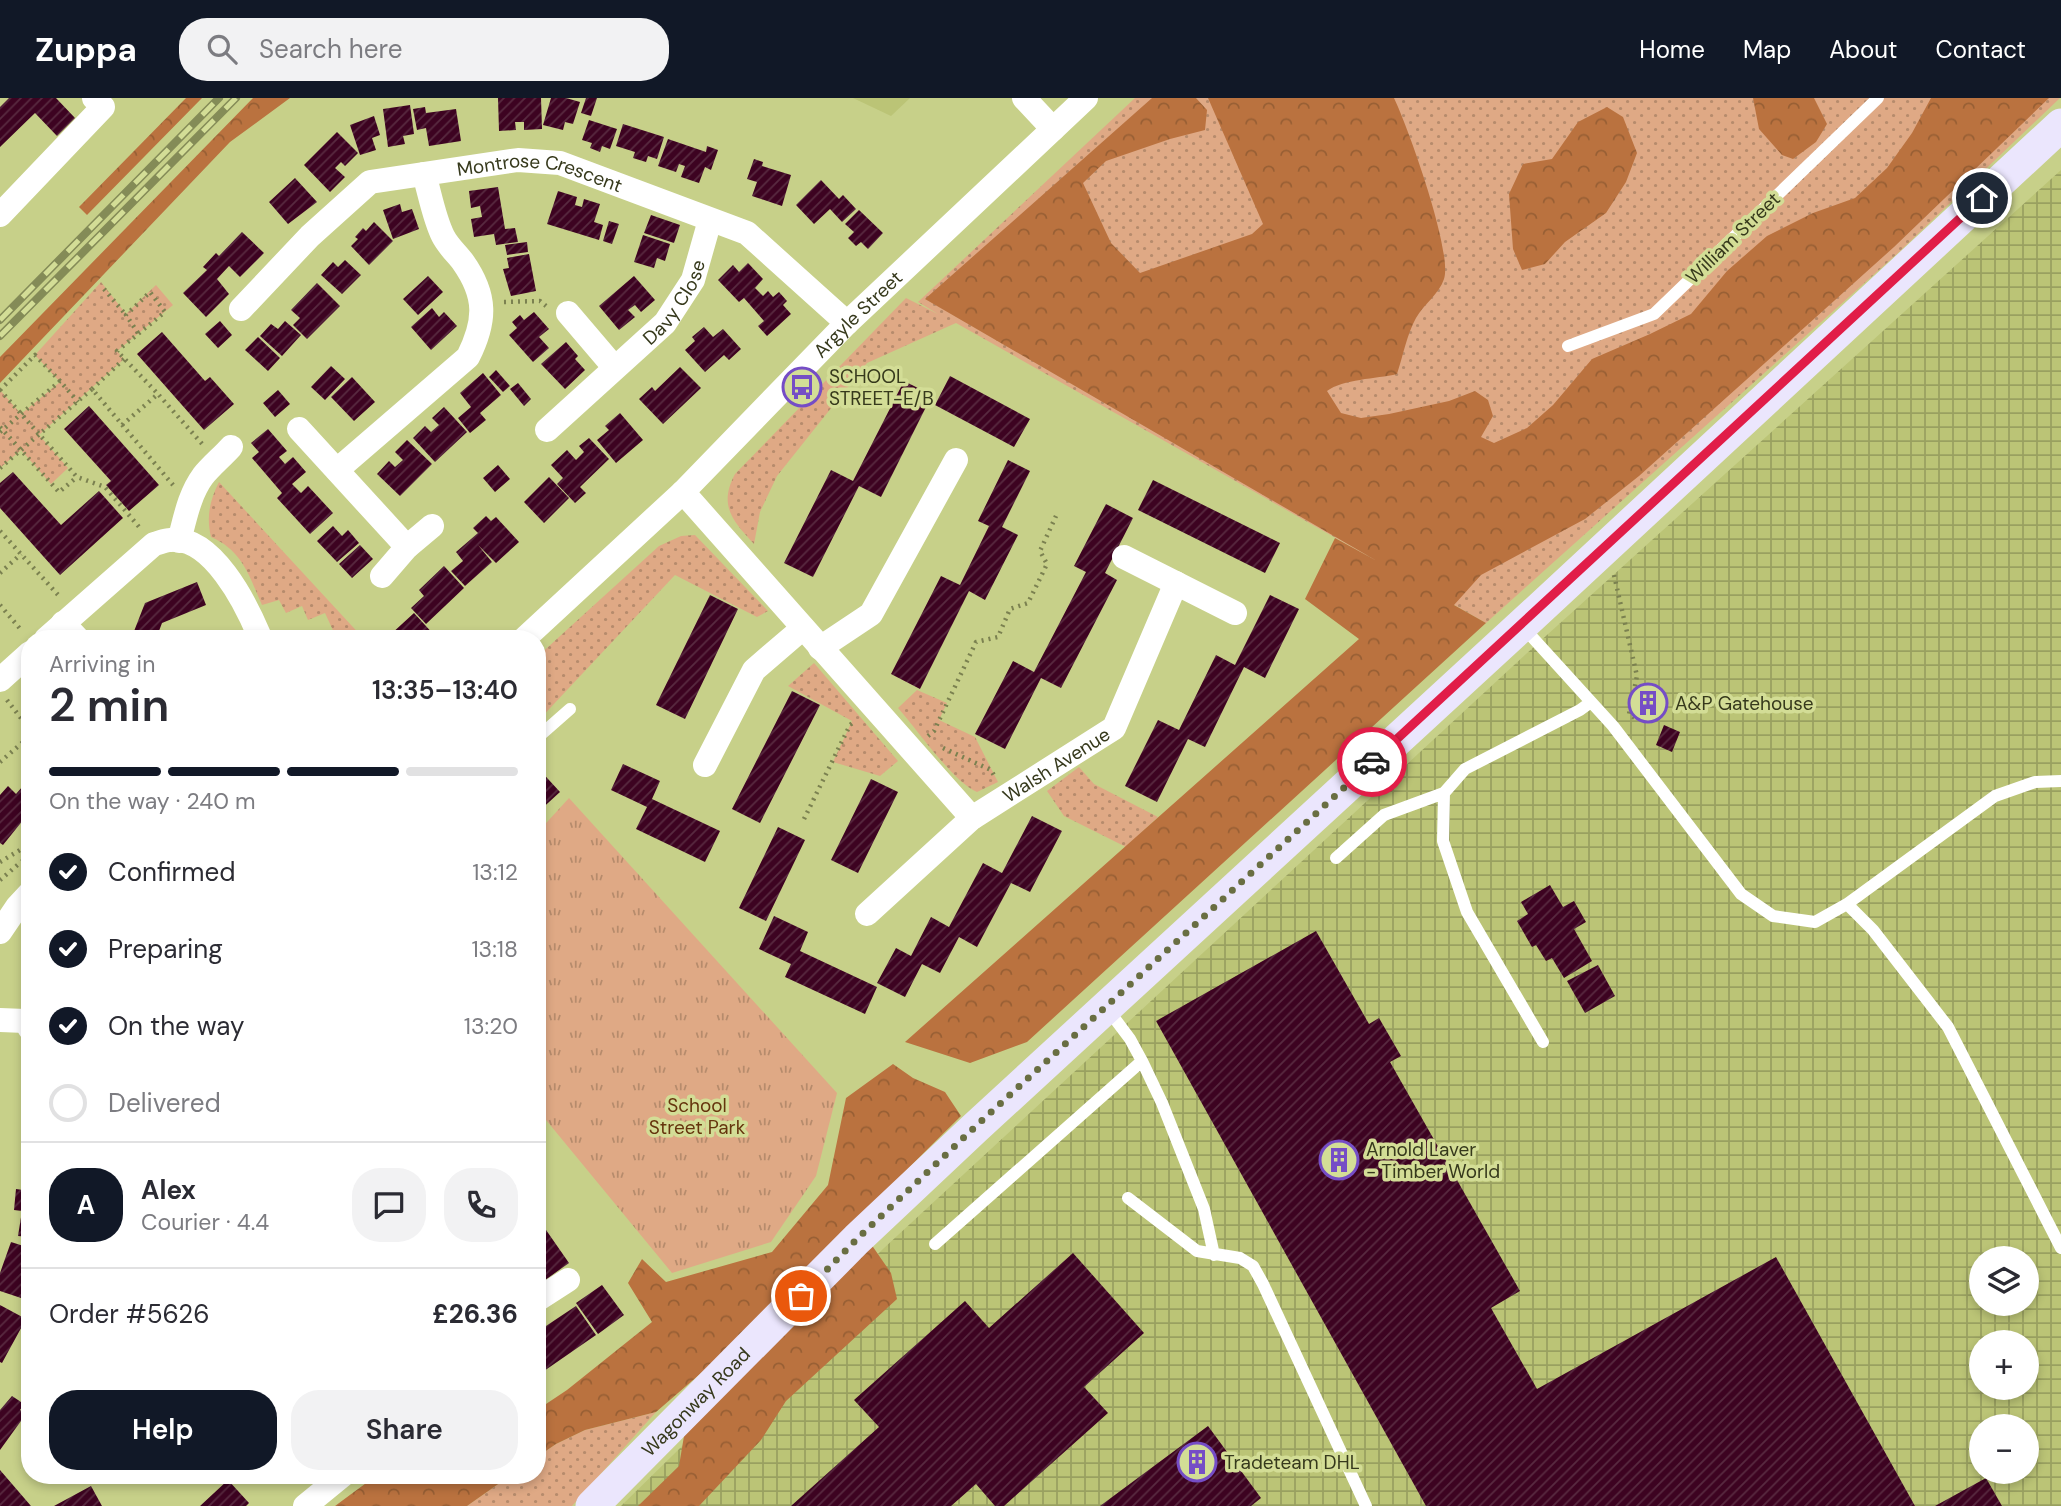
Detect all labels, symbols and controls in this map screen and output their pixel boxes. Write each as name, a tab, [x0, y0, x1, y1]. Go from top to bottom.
search box	[179, 18, 669, 81]
text: Zuppa	[35, 28, 137, 71]
icon: search	[203, 30, 241, 68]
text: Search here	[259, 32, 402, 66]
text: Home	[1639, 34, 1705, 65]
text: Map	[1743, 34, 1791, 65]
text: About	[1829, 34, 1898, 65]
text: Contact	[1936, 34, 2026, 65]
street label: Montrose Crescent	[455, 147, 626, 198]
pin	[1952, 168, 2012, 228]
icon: home	[1963, 179, 2001, 217]
street label: William Street	[1680, 187, 1786, 289]
street label: Davy Close	[637, 257, 711, 350]
street label: Argyle Street	[808, 265, 907, 363]
place label: SCHOOL STREET-E/B	[829, 364, 934, 411]
bus stop icon: SCHOOL STREET-E/B	[781, 366, 823, 408]
text: Arriving in	[49, 649, 155, 679]
text: 13:35–13:40	[372, 673, 518, 707]
text: 2 min	[49, 675, 169, 735]
building icon: A&P Gatehouse	[1627, 682, 1669, 724]
place label: A&P Gatehouse	[1675, 691, 1814, 716]
street label: Walsh Avenue	[998, 721, 1115, 808]
courier	[1337, 727, 1407, 797]
icon: car	[1353, 743, 1391, 781]
text: On the way · 240 m	[49, 786, 256, 816]
icon: check	[49, 853, 87, 891]
text: Confirmed	[108, 855, 235, 889]
text: 13:12	[472, 857, 518, 887]
icon: check	[49, 930, 87, 968]
text: Preparing	[108, 932, 223, 966]
text: 13:18	[471, 934, 518, 964]
icon: check	[49, 1007, 87, 1045]
text: On the way	[108, 1009, 244, 1043]
text: 13:20	[464, 1011, 518, 1041]
text: Delivered	[108, 1086, 221, 1120]
park label: School Street Park	[649, 1093, 746, 1140]
place label: Arnold Laver - Timber World	[1366, 1137, 1500, 1184]
building icon: Arnold Laver - Timber World	[1318, 1139, 1360, 1181]
button: chat	[352, 1168, 426, 1242]
button: phone	[444, 1168, 518, 1242]
text: Alex	[141, 1173, 196, 1207]
text: A	[77, 1188, 95, 1222]
text: Courier · 4.4	[141, 1207, 269, 1237]
map controls	[1969, 1246, 2039, 1484]
button: layers	[1969, 1246, 2039, 1316]
pin	[771, 1266, 831, 1326]
icon: bag	[782, 1277, 820, 1315]
text: Order #5626	[49, 1297, 210, 1331]
text: £26.36	[432, 1297, 518, 1331]
button: +	[1969, 1330, 2039, 1400]
street label: Wagonway Road	[636, 1342, 755, 1462]
button: Help	[49, 1390, 277, 1470]
button: Share	[291, 1390, 518, 1470]
button: −	[1969, 1414, 2039, 1484]
building icon: Tradeteam DHL	[1176, 1441, 1218, 1483]
place label: Tradeteam DHL	[1224, 1450, 1360, 1475]

